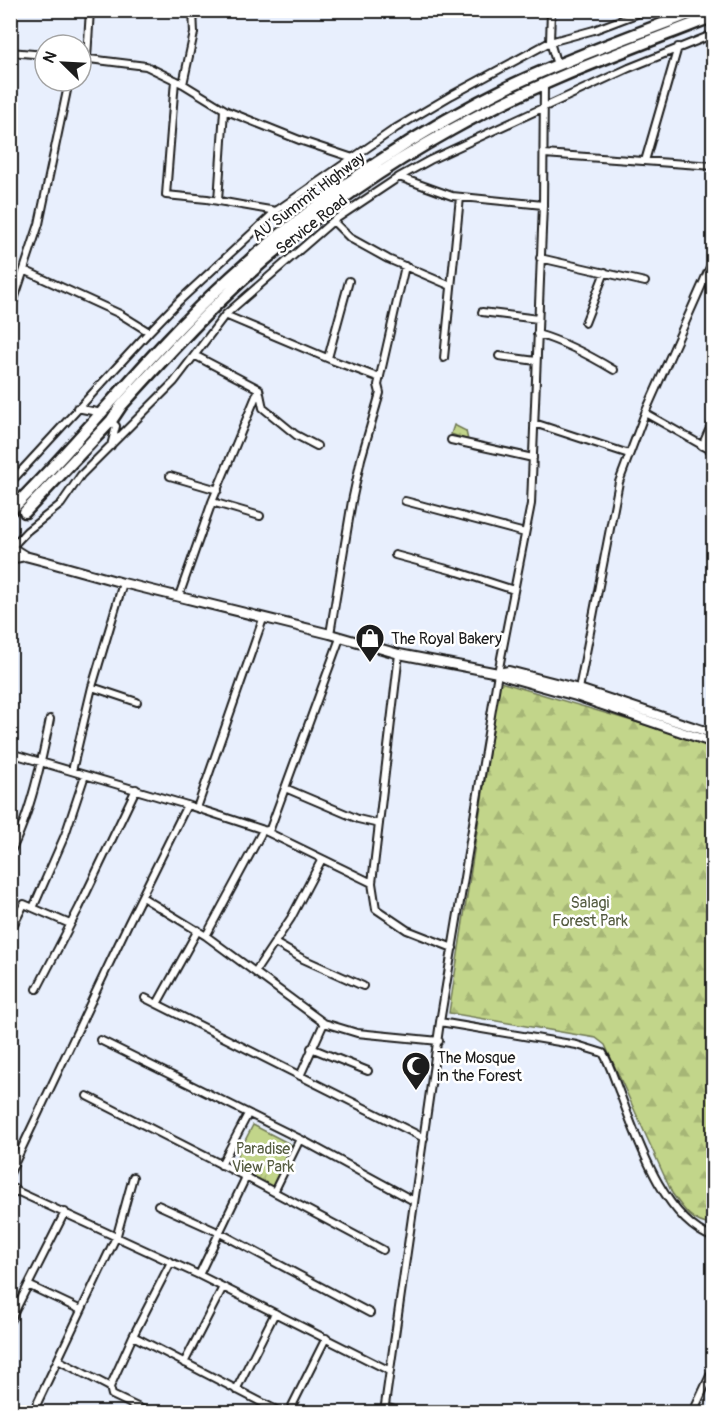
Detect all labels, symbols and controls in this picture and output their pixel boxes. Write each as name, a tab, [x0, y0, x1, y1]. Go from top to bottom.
north arrow	[33, 33, 93, 93]
text: N	[39, 48, 62, 66]
street label: AU Summit Highway	[248, 148, 369, 246]
street label: Service Road	[272, 191, 352, 259]
shop icon: The Royal Bakery	[354, 622, 386, 664]
place label: The Royal Bakery	[391, 629, 502, 649]
park label: Salagi Forest Park	[552, 893, 628, 931]
place label: The Mosque in the Forest	[437, 1048, 522, 1086]
mosque icon: The Mosque in the Forest	[400, 1050, 432, 1092]
park label: Paradise View Park	[232, 1139, 295, 1177]

